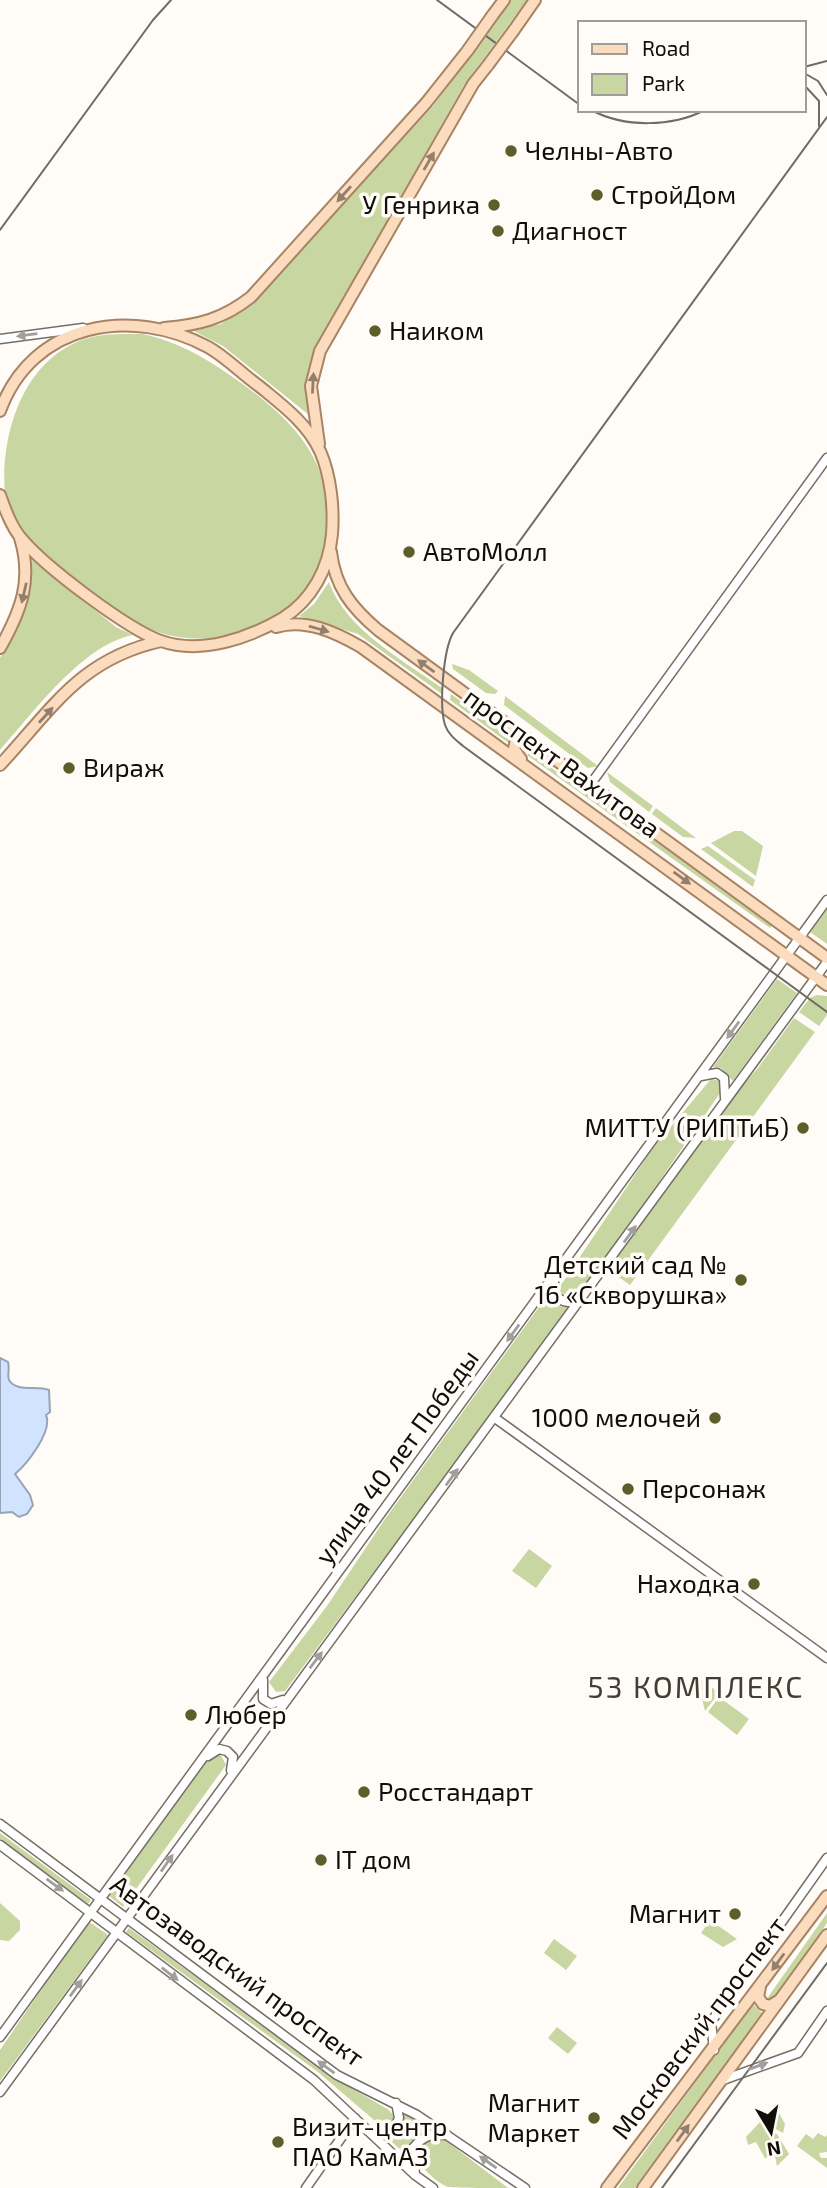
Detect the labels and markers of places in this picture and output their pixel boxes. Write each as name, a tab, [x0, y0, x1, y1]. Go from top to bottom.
place label: Челны-Авто	[525, 134, 673, 165]
marker: Челны-Авто	[503, 143, 519, 159]
place label: СтройДом	[611, 178, 736, 209]
marker: СтройДом	[589, 187, 605, 203]
place label: У Генрика	[362, 188, 480, 219]
marker: У Генрика	[486, 197, 502, 213]
place label: Диагност	[512, 214, 627, 245]
marker: Диагност	[490, 223, 506, 239]
place label: Наиком	[389, 314, 484, 345]
marker: Наиком	[367, 323, 383, 339]
place label: АвтоМолл	[423, 535, 548, 566]
marker: АвтоМолл	[401, 544, 417, 560]
place label: Вираж	[83, 751, 164, 782]
marker: Вираж	[61, 760, 77, 776]
place label: МИТТУ (РИПТиБ)	[585, 1111, 789, 1142]
marker: МИТТУ (РИПТиБ)	[795, 1120, 811, 1136]
place label: Детский сад № 16 «Скворушка»	[535, 1248, 727, 1310]
marker: Детский сад № 16 «Скворушка»	[733, 1272, 749, 1288]
place label: 1000 мелочей	[532, 1401, 701, 1432]
marker: 1000 мелочей	[707, 1410, 723, 1426]
place label: Персонаж	[642, 1472, 766, 1503]
marker: Персонаж	[620, 1481, 636, 1497]
place label: Находка	[637, 1567, 740, 1598]
marker: Находка	[746, 1576, 762, 1592]
place label: Любер	[205, 1698, 287, 1729]
marker: Любер	[183, 1707, 199, 1723]
place label: Росстандарт	[378, 1775, 533, 1806]
marker: Росстандарт	[356, 1784, 372, 1800]
place label: IT дом	[335, 1843, 412, 1874]
marker: IT дом	[313, 1852, 329, 1868]
place label: Магнит	[629, 1897, 721, 1928]
marker: Магнит	[727, 1906, 743, 1922]
place label: Магнит Маркет	[488, 2086, 580, 2147]
place label: Визит-центр ПАО КамАЗ	[292, 2110, 447, 2171]
marker: Магнит Маркет	[586, 2110, 602, 2126]
marker: Визит-центр ПАО КамАЗ	[270, 2134, 286, 2150]

